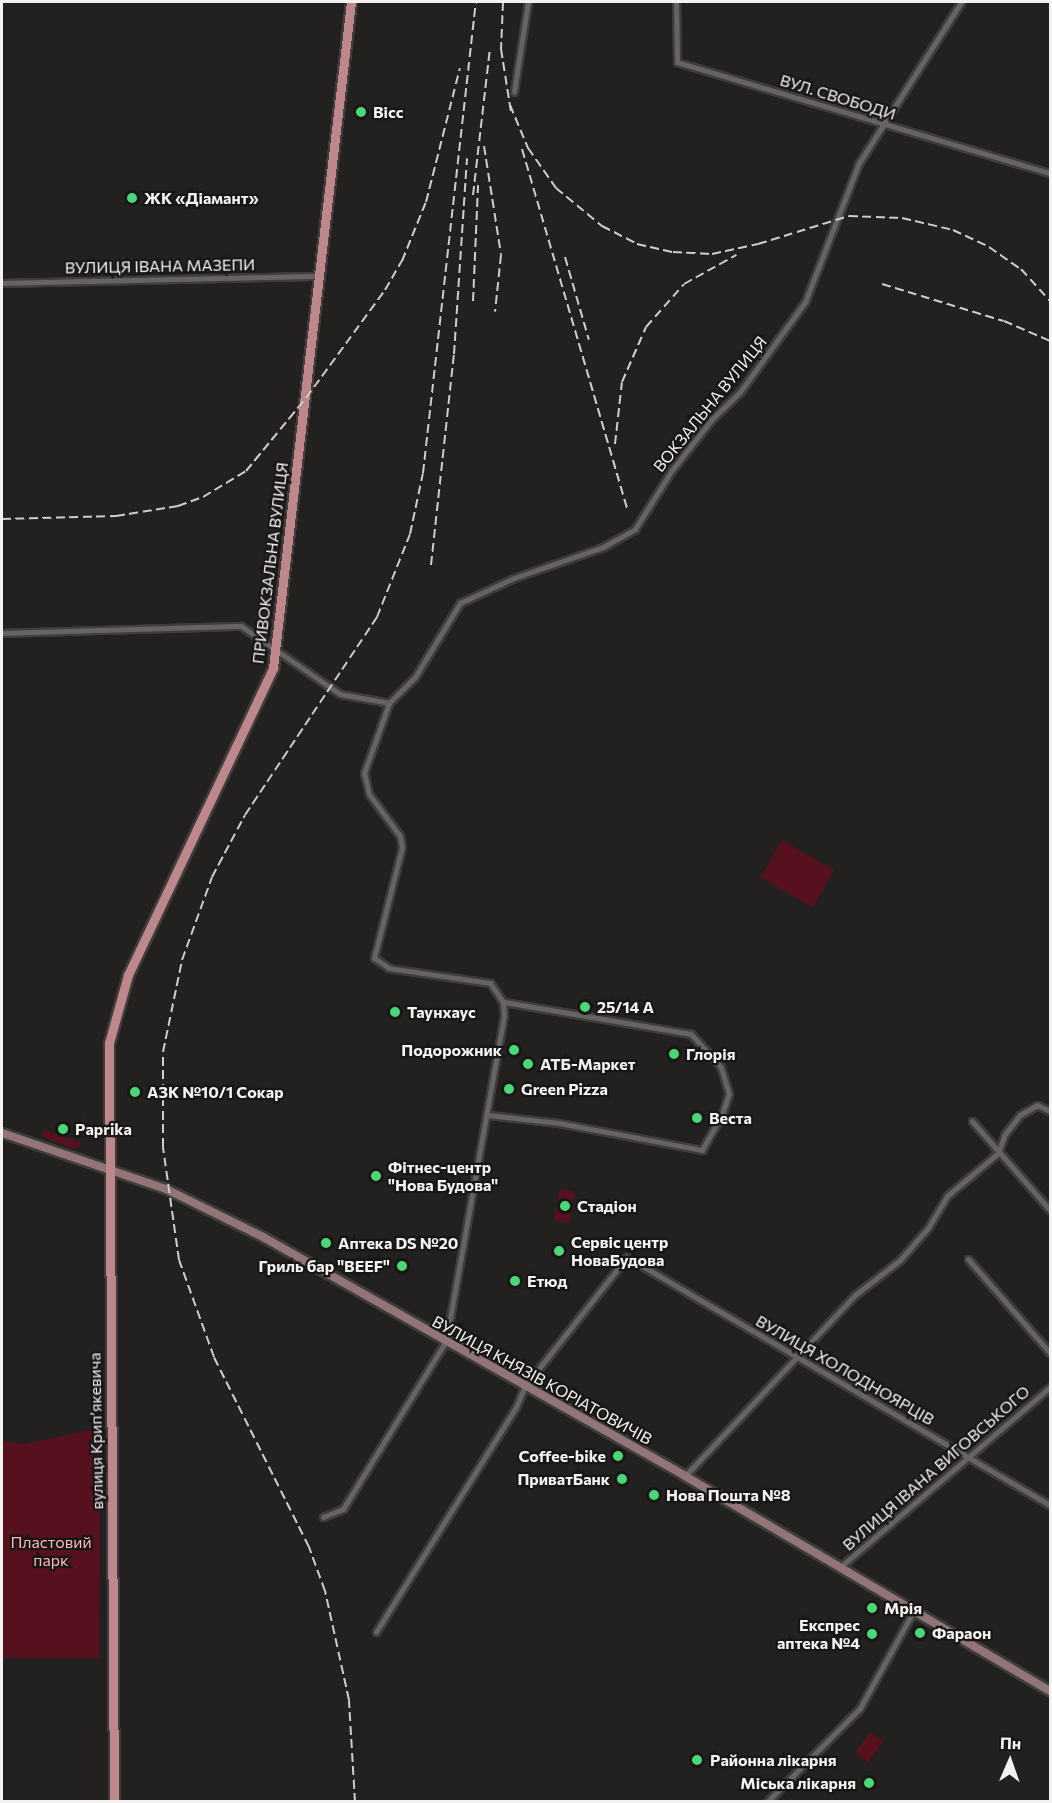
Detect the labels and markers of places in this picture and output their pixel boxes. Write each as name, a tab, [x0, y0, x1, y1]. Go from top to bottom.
place label: Вісс	[373, 102, 404, 122]
marker: Вісс	[354, 105, 368, 119]
place label: ЖК «Діамант»	[144, 188, 259, 208]
marker: ЖК «Діамант»	[125, 191, 139, 205]
place label: 25/14 А	[597, 997, 654, 1017]
marker: 25/14 А	[578, 1000, 592, 1014]
place label: Таунхаус	[407, 1002, 476, 1022]
marker: Таунхаус	[388, 1005, 402, 1019]
place label: Подорожник	[401, 1040, 502, 1060]
marker: Подорожник	[507, 1043, 521, 1057]
place label: Глорія	[686, 1044, 736, 1064]
marker: Глорія	[667, 1047, 681, 1061]
place label: АТБ-Маркет	[540, 1054, 635, 1074]
marker: АТБ-Маркет	[521, 1057, 535, 1071]
place label: Green Pizza	[521, 1079, 608, 1099]
place label: АЗК №10/1 Сокар	[147, 1082, 284, 1102]
marker: Green Pizza	[502, 1082, 516, 1096]
marker: АЗК №10/1 Сокар	[128, 1085, 142, 1099]
place label: Веста	[709, 1108, 752, 1128]
marker: Веста	[690, 1111, 704, 1125]
place label: Paprika	[75, 1119, 132, 1139]
marker: Paprika	[56, 1122, 70, 1136]
place label: Фітнес-центр "Нова Будова"	[388, 1157, 498, 1195]
marker: Фітнес-центр "Нова Будова"	[369, 1169, 383, 1183]
place label: Стадіон	[577, 1196, 637, 1216]
marker: Стадіон	[558, 1199, 572, 1213]
place label: Сервіс центр НоваБудова	[571, 1232, 668, 1270]
place label: Аптека DS №20	[338, 1233, 458, 1253]
marker: Аптека DS №20	[319, 1236, 333, 1250]
marker: Сервіс центр НоваБудова	[552, 1244, 566, 1258]
place label: Гриль бар "BEEF"	[259, 1256, 390, 1276]
marker: Гриль бар "BEEF"	[395, 1259, 409, 1273]
place label: Етюд	[527, 1271, 567, 1291]
marker: Етюд	[508, 1274, 522, 1288]
place label: Coffee-bike	[518, 1446, 606, 1466]
marker: Coffee-bike	[611, 1449, 625, 1463]
place label: ПриватБанк	[517, 1469, 610, 1489]
marker: ПриватБанк	[615, 1472, 629, 1486]
place label: Нова Пошта №8	[666, 1485, 791, 1505]
marker: Нова Пошта №8	[647, 1488, 661, 1502]
place label: Мрія	[884, 1598, 922, 1618]
marker: Мрія	[865, 1601, 879, 1615]
place label: Експрес аптека №4	[777, 1615, 860, 1653]
place label: Фараон	[932, 1623, 991, 1643]
marker: Фараон	[913, 1626, 927, 1640]
marker: Експрес аптека №4	[865, 1627, 879, 1641]
place label: Районна лікарня	[710, 1750, 836, 1770]
marker: Районна лікарня	[688, 1751, 706, 1769]
place label: Міська лікарня	[740, 1773, 856, 1793]
marker: Міська лікарня	[860, 1774, 878, 1792]

